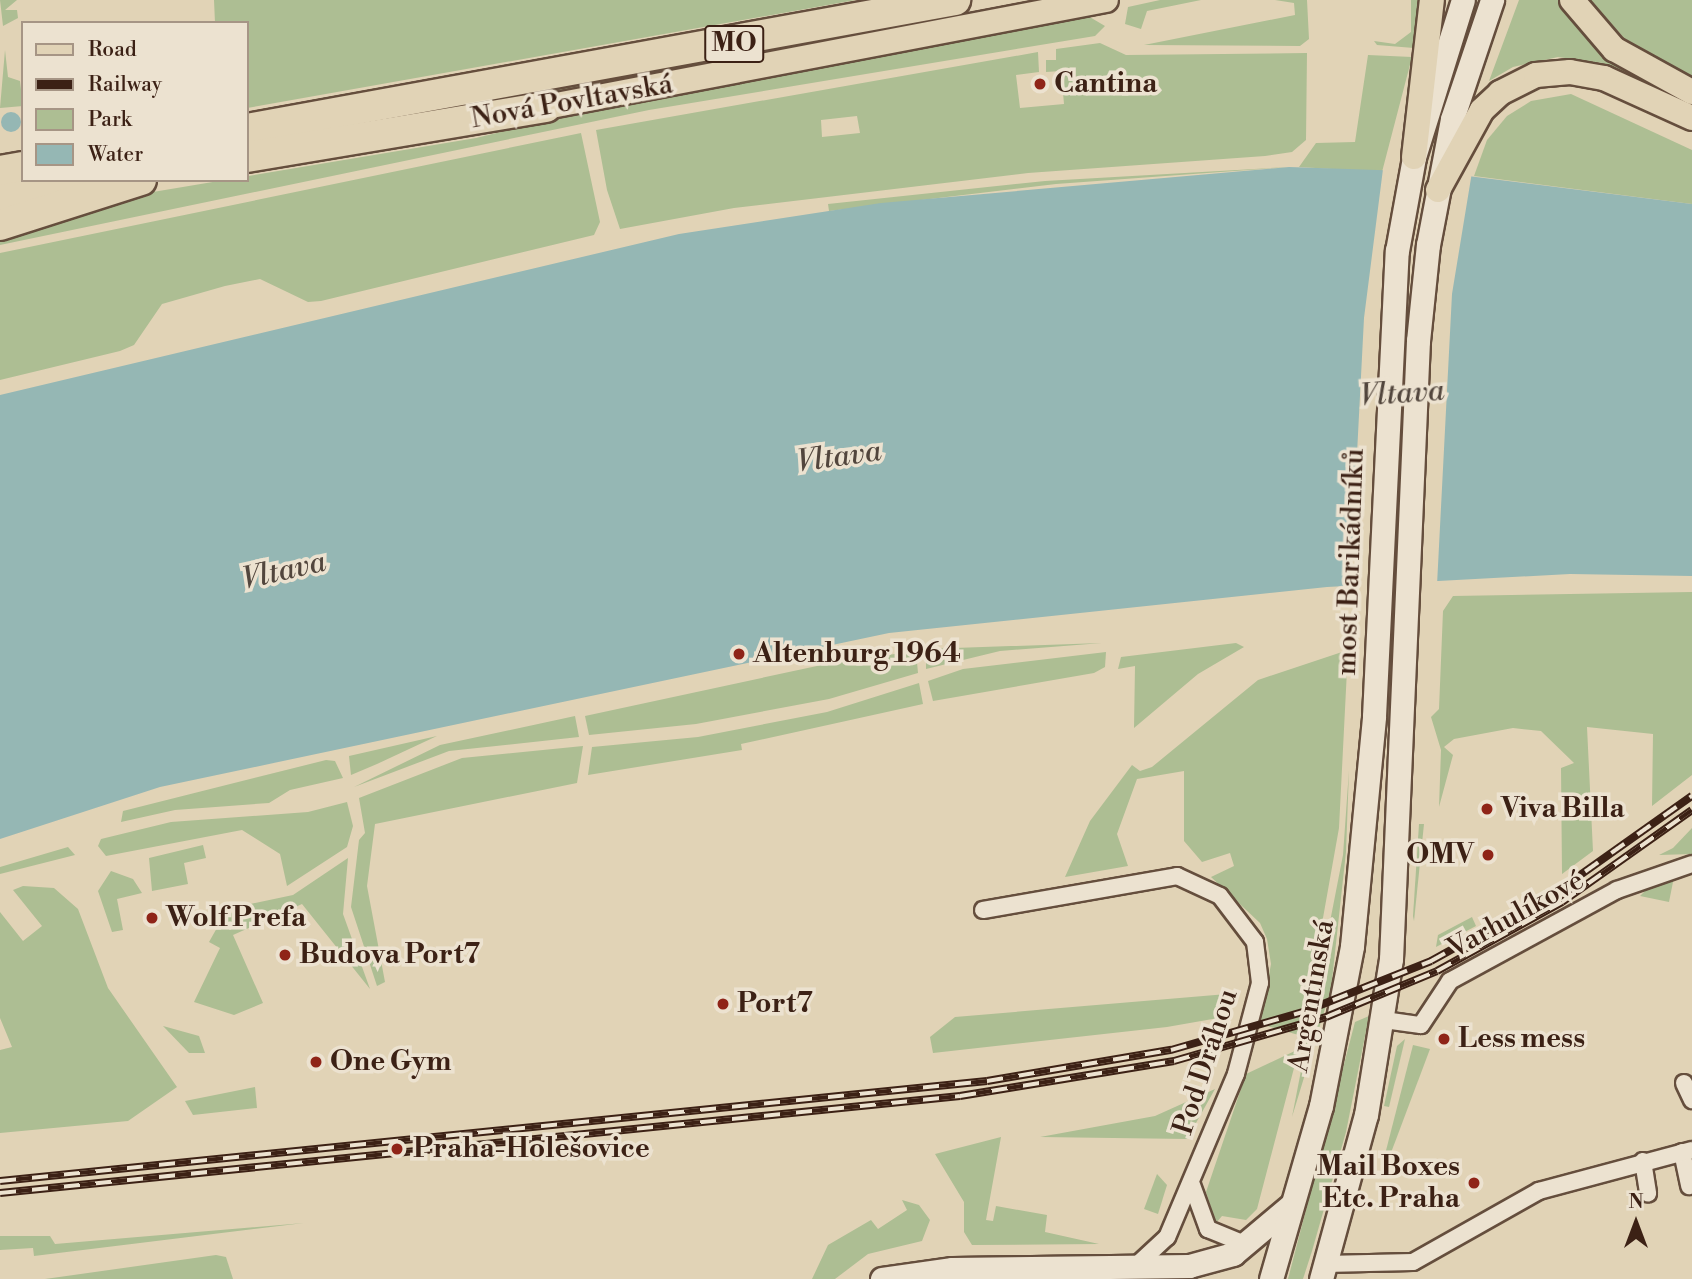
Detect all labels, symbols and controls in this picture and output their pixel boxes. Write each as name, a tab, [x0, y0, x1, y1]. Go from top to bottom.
legend	[21, 21, 248, 182]
road number: MO	[704, 22, 764, 66]
text: Road	[88, 37, 137, 63]
place label: Cantina	[1054, 67, 1157, 101]
street label: Nová Povltavská	[468, 68, 676, 136]
text: Railway	[88, 72, 162, 98]
marker: Cantina	[1032, 76, 1048, 92]
text: Park	[88, 107, 132, 133]
text: Water	[88, 142, 143, 168]
water label: Vltava	[1359, 373, 1445, 415]
water label: Vltava	[795, 433, 883, 481]
street label: most Barikádníků	[1330, 448, 1372, 676]
water label: Vltava	[239, 544, 329, 598]
place label: Altenburg 1964	[753, 637, 961, 671]
marker: Altenburg 1964	[731, 646, 747, 662]
place label: Viva Billa	[1501, 792, 1625, 826]
marker: Viva Billa	[1479, 801, 1495, 817]
place label: OMV	[1406, 838, 1474, 872]
marker: OMV	[1480, 847, 1496, 863]
street label: Varhulíkové	[1442, 864, 1590, 966]
place label: Wolf Prefa	[166, 901, 306, 935]
marker: Wolf Prefa	[144, 910, 160, 926]
street label: Argentinská	[1282, 917, 1342, 1075]
place label: Budova Port7	[299, 938, 480, 972]
marker: Budova Port7	[277, 947, 293, 963]
street label: Pod Dráhou	[1167, 985, 1245, 1139]
place label: Port7	[737, 987, 813, 1021]
marker: Port7	[715, 996, 731, 1012]
place label: Less mess	[1458, 1022, 1585, 1056]
marker: Less mess	[1436, 1031, 1452, 1047]
place label: One Gym	[330, 1045, 451, 1079]
marker: One Gym	[308, 1054, 324, 1070]
place label: Praha-Holešovice	[413, 1132, 650, 1166]
marker: Praha-Holešovice	[387, 1139, 407, 1159]
place label: Mail Boxes Etc. Praha	[1317, 1150, 1460, 1216]
marker: Mail Boxes Etc. Praha	[1466, 1175, 1482, 1191]
north arrow	[1601, 1188, 1671, 1258]
text: N	[1628, 1190, 1644, 1214]

